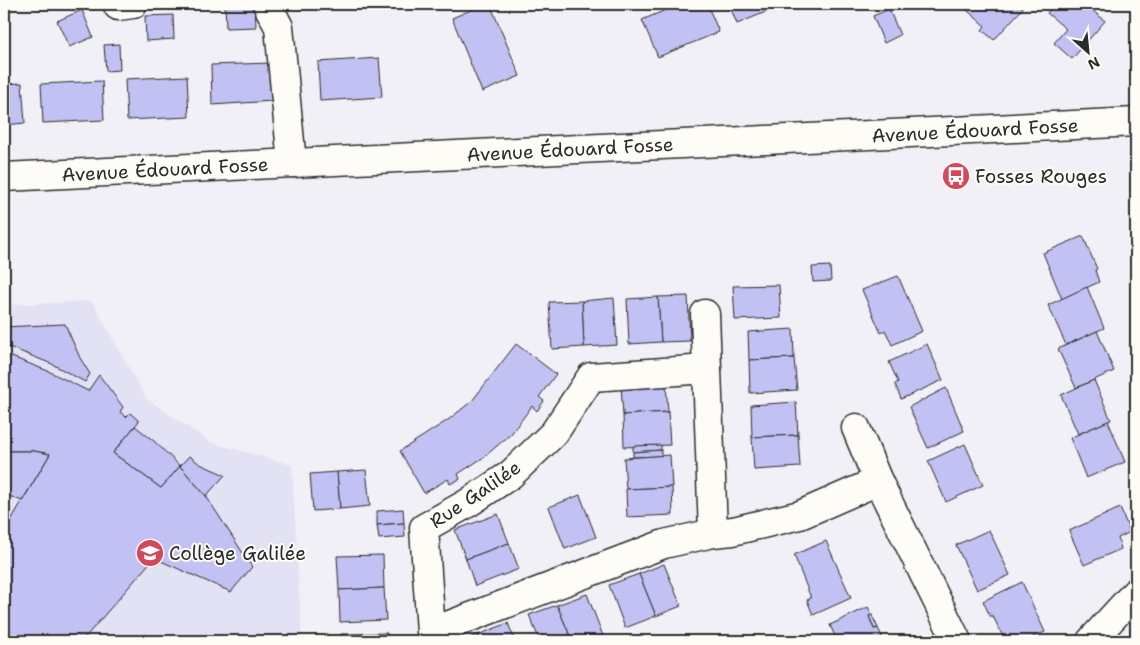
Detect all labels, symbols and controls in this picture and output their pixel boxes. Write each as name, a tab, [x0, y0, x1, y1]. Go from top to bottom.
north arrow	[1062, 28, 1112, 78]
text: N	[1085, 53, 1103, 74]
street label: Avenue Édouard Fosse	[871, 112, 1079, 148]
street label: Avenue Édouard Fosse	[466, 131, 674, 167]
street label: Avenue Édouard Fosse	[61, 151, 269, 187]
bus stop icon: Fosses Rouges	[941, 161, 971, 191]
place label: Fosses Rouges	[975, 164, 1107, 189]
street label: Rue Galilée	[425, 455, 526, 534]
school or university icon: Collège Galilée	[135, 538, 165, 568]
place label: Collège Galilée	[169, 541, 306, 566]

